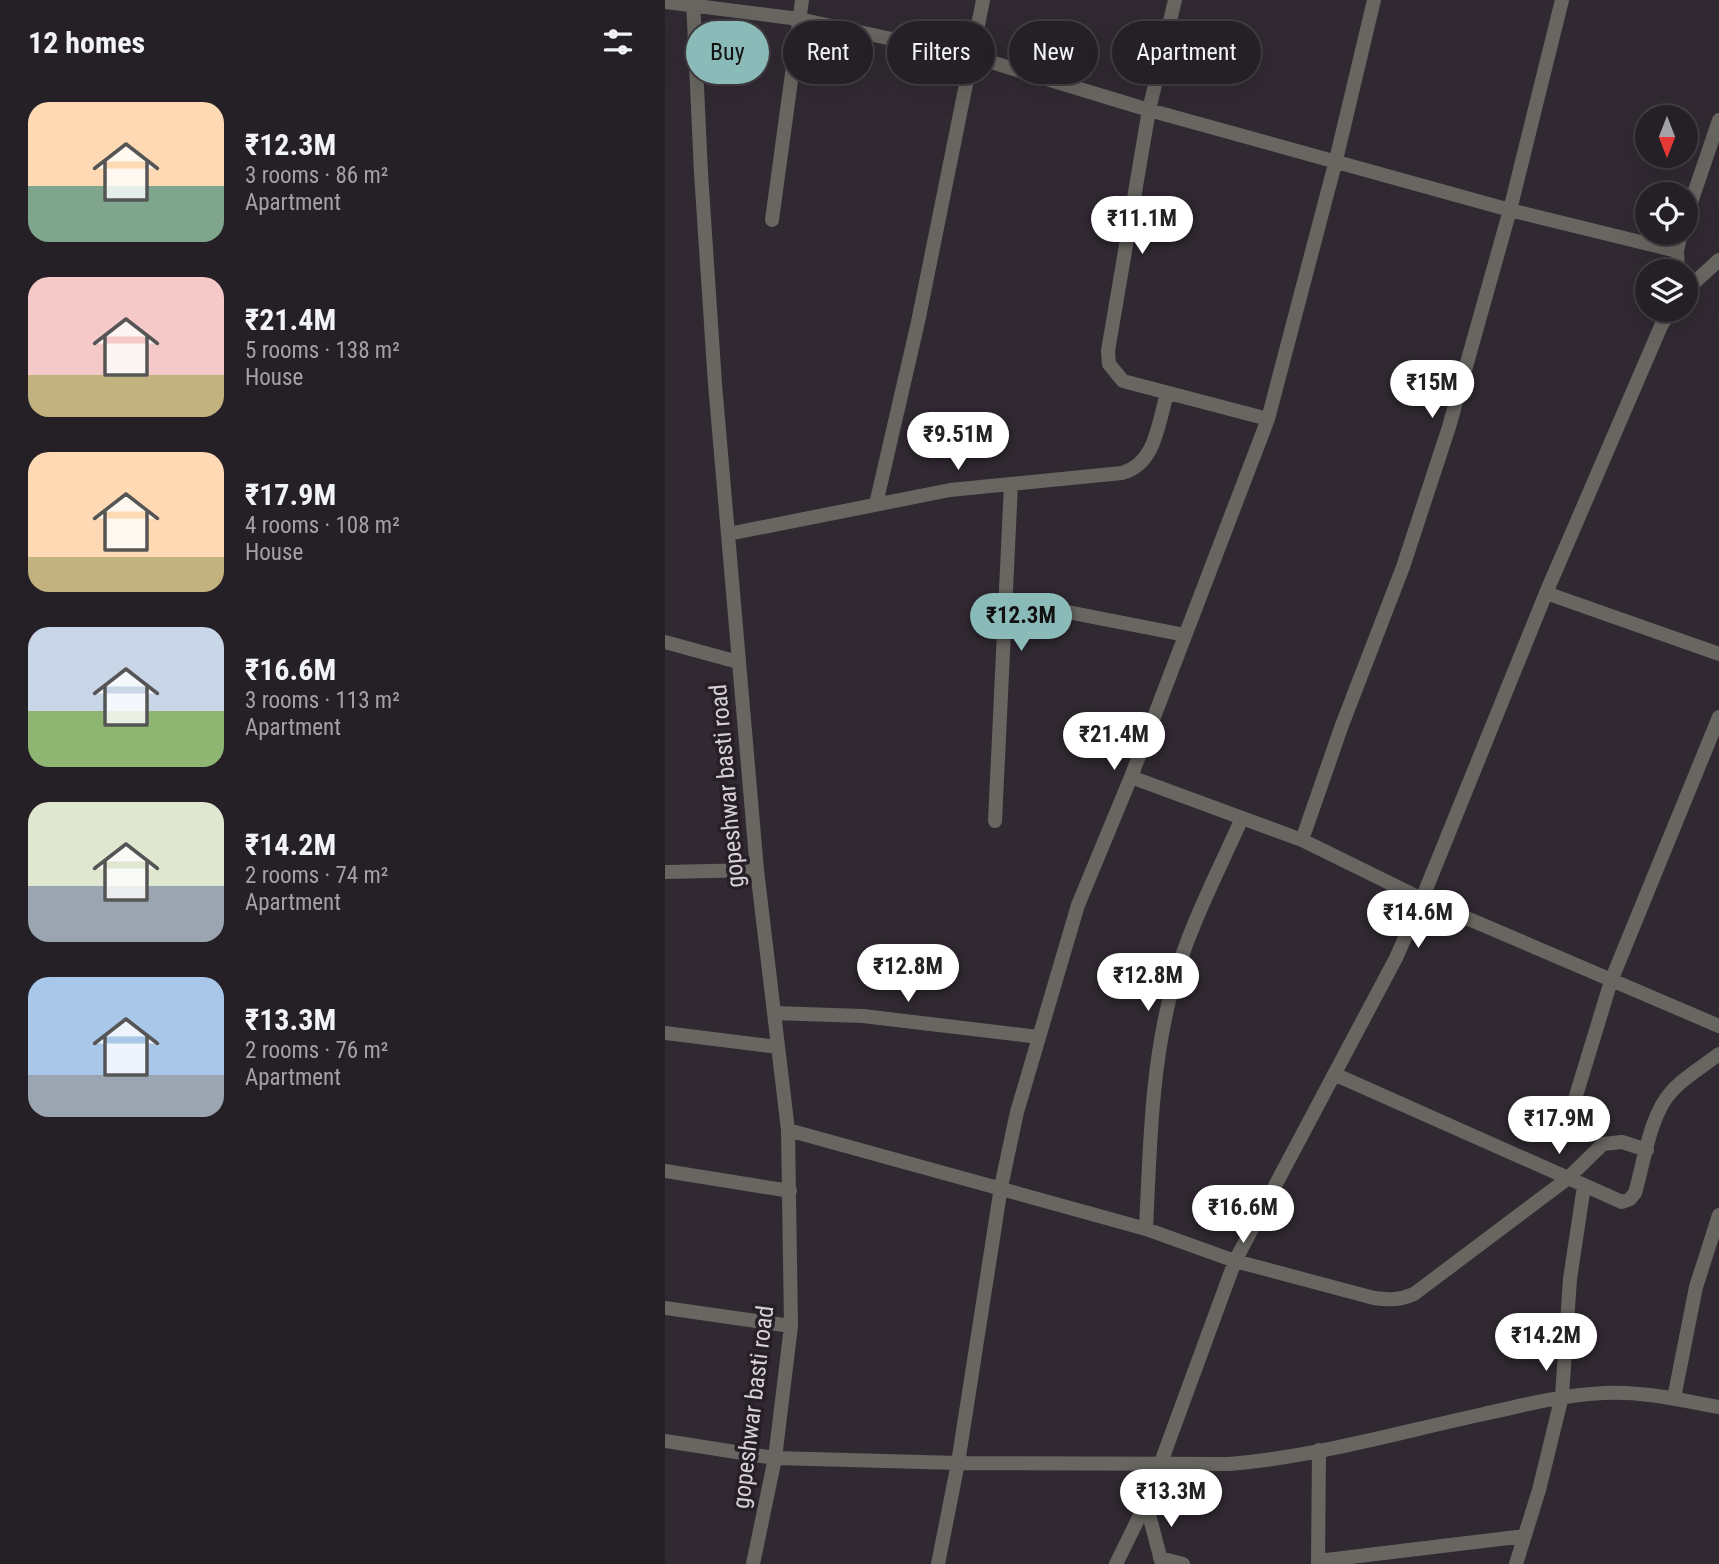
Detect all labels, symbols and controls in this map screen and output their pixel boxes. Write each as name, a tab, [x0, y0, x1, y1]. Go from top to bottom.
chip: Buy	[686, 21, 769, 84]
chip: Rent	[783, 21, 873, 84]
chip: Filters	[887, 21, 995, 84]
chip: New	[1009, 21, 1098, 84]
chip: Apartment	[1112, 21, 1261, 84]
icon: filters	[599, 23, 637, 61]
text: 12 homes	[28, 25, 145, 60]
north arrow	[1635, 105, 1697, 168]
map controls	[1635, 105, 1698, 322]
text: ₹12.3M	[245, 127, 336, 162]
icon: home	[84, 130, 168, 214]
text: 3 rooms · 86 m²	[245, 162, 388, 189]
button: locate	[1635, 182, 1698, 245]
text: Apartment	[245, 189, 341, 216]
pin: ₹11.1M	[1085, 196, 1199, 256]
text: ₹11.1M	[1107, 205, 1177, 232]
button: layers	[1635, 259, 1698, 322]
text: ₹21.4M	[245, 302, 336, 337]
icon: home	[84, 305, 168, 389]
text: 5 rooms · 138 m²	[245, 337, 400, 364]
pin: ₹15M	[1391, 360, 1473, 420]
text: House	[245, 364, 303, 391]
text: ₹15M	[1406, 369, 1458, 396]
pin: ₹9.51M	[901, 412, 1015, 472]
text: ₹9.51M	[923, 421, 993, 448]
text: ₹17.9M	[245, 477, 336, 512]
icon: home	[84, 480, 168, 564]
text: 4 rooms · 108 m²	[245, 512, 400, 539]
text: House	[245, 539, 303, 566]
pin: ₹12.3M	[964, 594, 1078, 653]
text: ₹12.3M	[986, 602, 1056, 629]
text: ₹16.6M	[245, 652, 336, 687]
icon: home	[84, 655, 168, 739]
street label: gopeshwar basti road	[704, 683, 750, 889]
text: 3 rooms · 113 m²	[245, 687, 400, 714]
pin: ₹21.4M	[1057, 712, 1171, 772]
text: Apartment	[245, 714, 341, 741]
text: ₹21.4M	[1079, 721, 1149, 748]
text: ₹14.2M	[245, 827, 336, 862]
icon: home	[84, 830, 168, 914]
text: 2 rooms · 74 m²	[245, 862, 388, 889]
text: Apartment	[245, 889, 341, 916]
pin: ₹14.6M	[1361, 890, 1475, 950]
text: ₹14.6M	[1383, 899, 1453, 926]
pin: ₹12.8M	[851, 944, 965, 1004]
text: ₹12.8M	[873, 953, 943, 980]
pin: ₹12.8M	[1091, 954, 1205, 1013]
text: ₹12.8M	[1113, 962, 1183, 989]
text: ₹13.3M	[245, 1002, 336, 1037]
icon: home	[84, 1005, 168, 1089]
text: 2 rooms · 76 m²	[245, 1037, 388, 1064]
text: Apartment	[245, 1064, 341, 1091]
pin: ₹17.9M	[1502, 1096, 1616, 1156]
text: ₹17.9M	[1524, 1105, 1594, 1132]
pin: ₹16.6M	[1186, 1186, 1300, 1245]
text: ₹16.6M	[1208, 1194, 1278, 1221]
street label: gopeshwar basti road	[727, 1304, 779, 1510]
pin: ₹14.2M	[1489, 1314, 1603, 1373]
text: ₹14.2M	[1511, 1322, 1581, 1349]
pin: ₹13.3M	[1114, 1470, 1228, 1529]
text: ₹13.3M	[1136, 1478, 1206, 1505]

